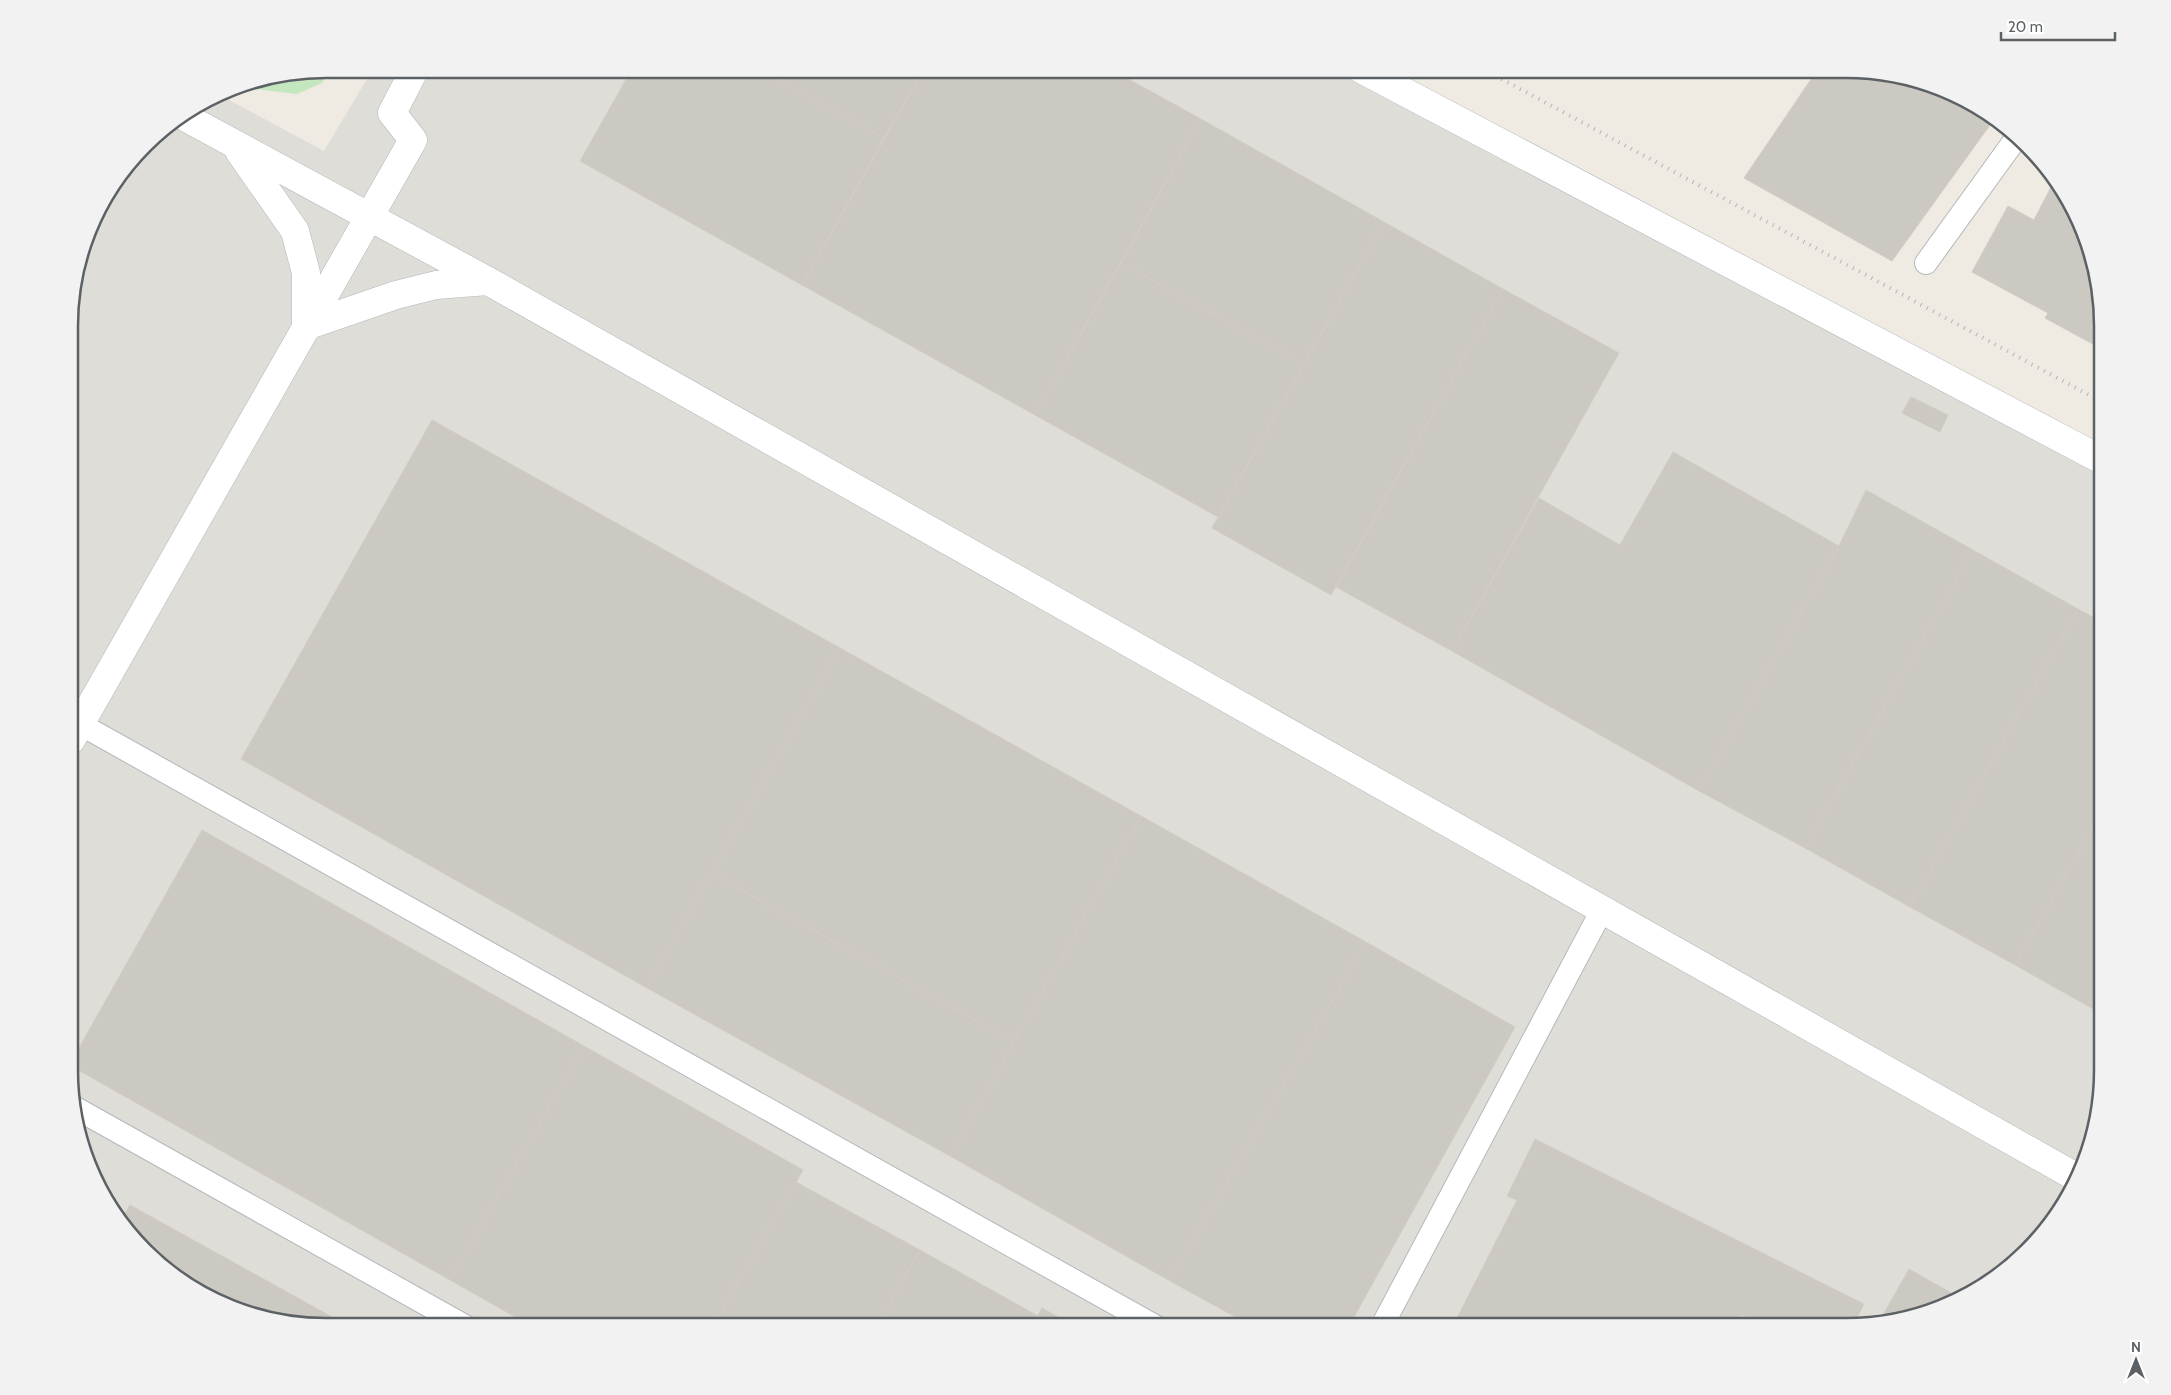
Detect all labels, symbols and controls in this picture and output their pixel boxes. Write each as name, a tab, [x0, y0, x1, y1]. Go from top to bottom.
scale bar	[2001, 10, 2115, 42]
text: 20 m	[2008, 18, 2043, 36]
north arrow	[2111, 1335, 2161, 1385]
text: N	[2131, 1338, 2141, 1356]

